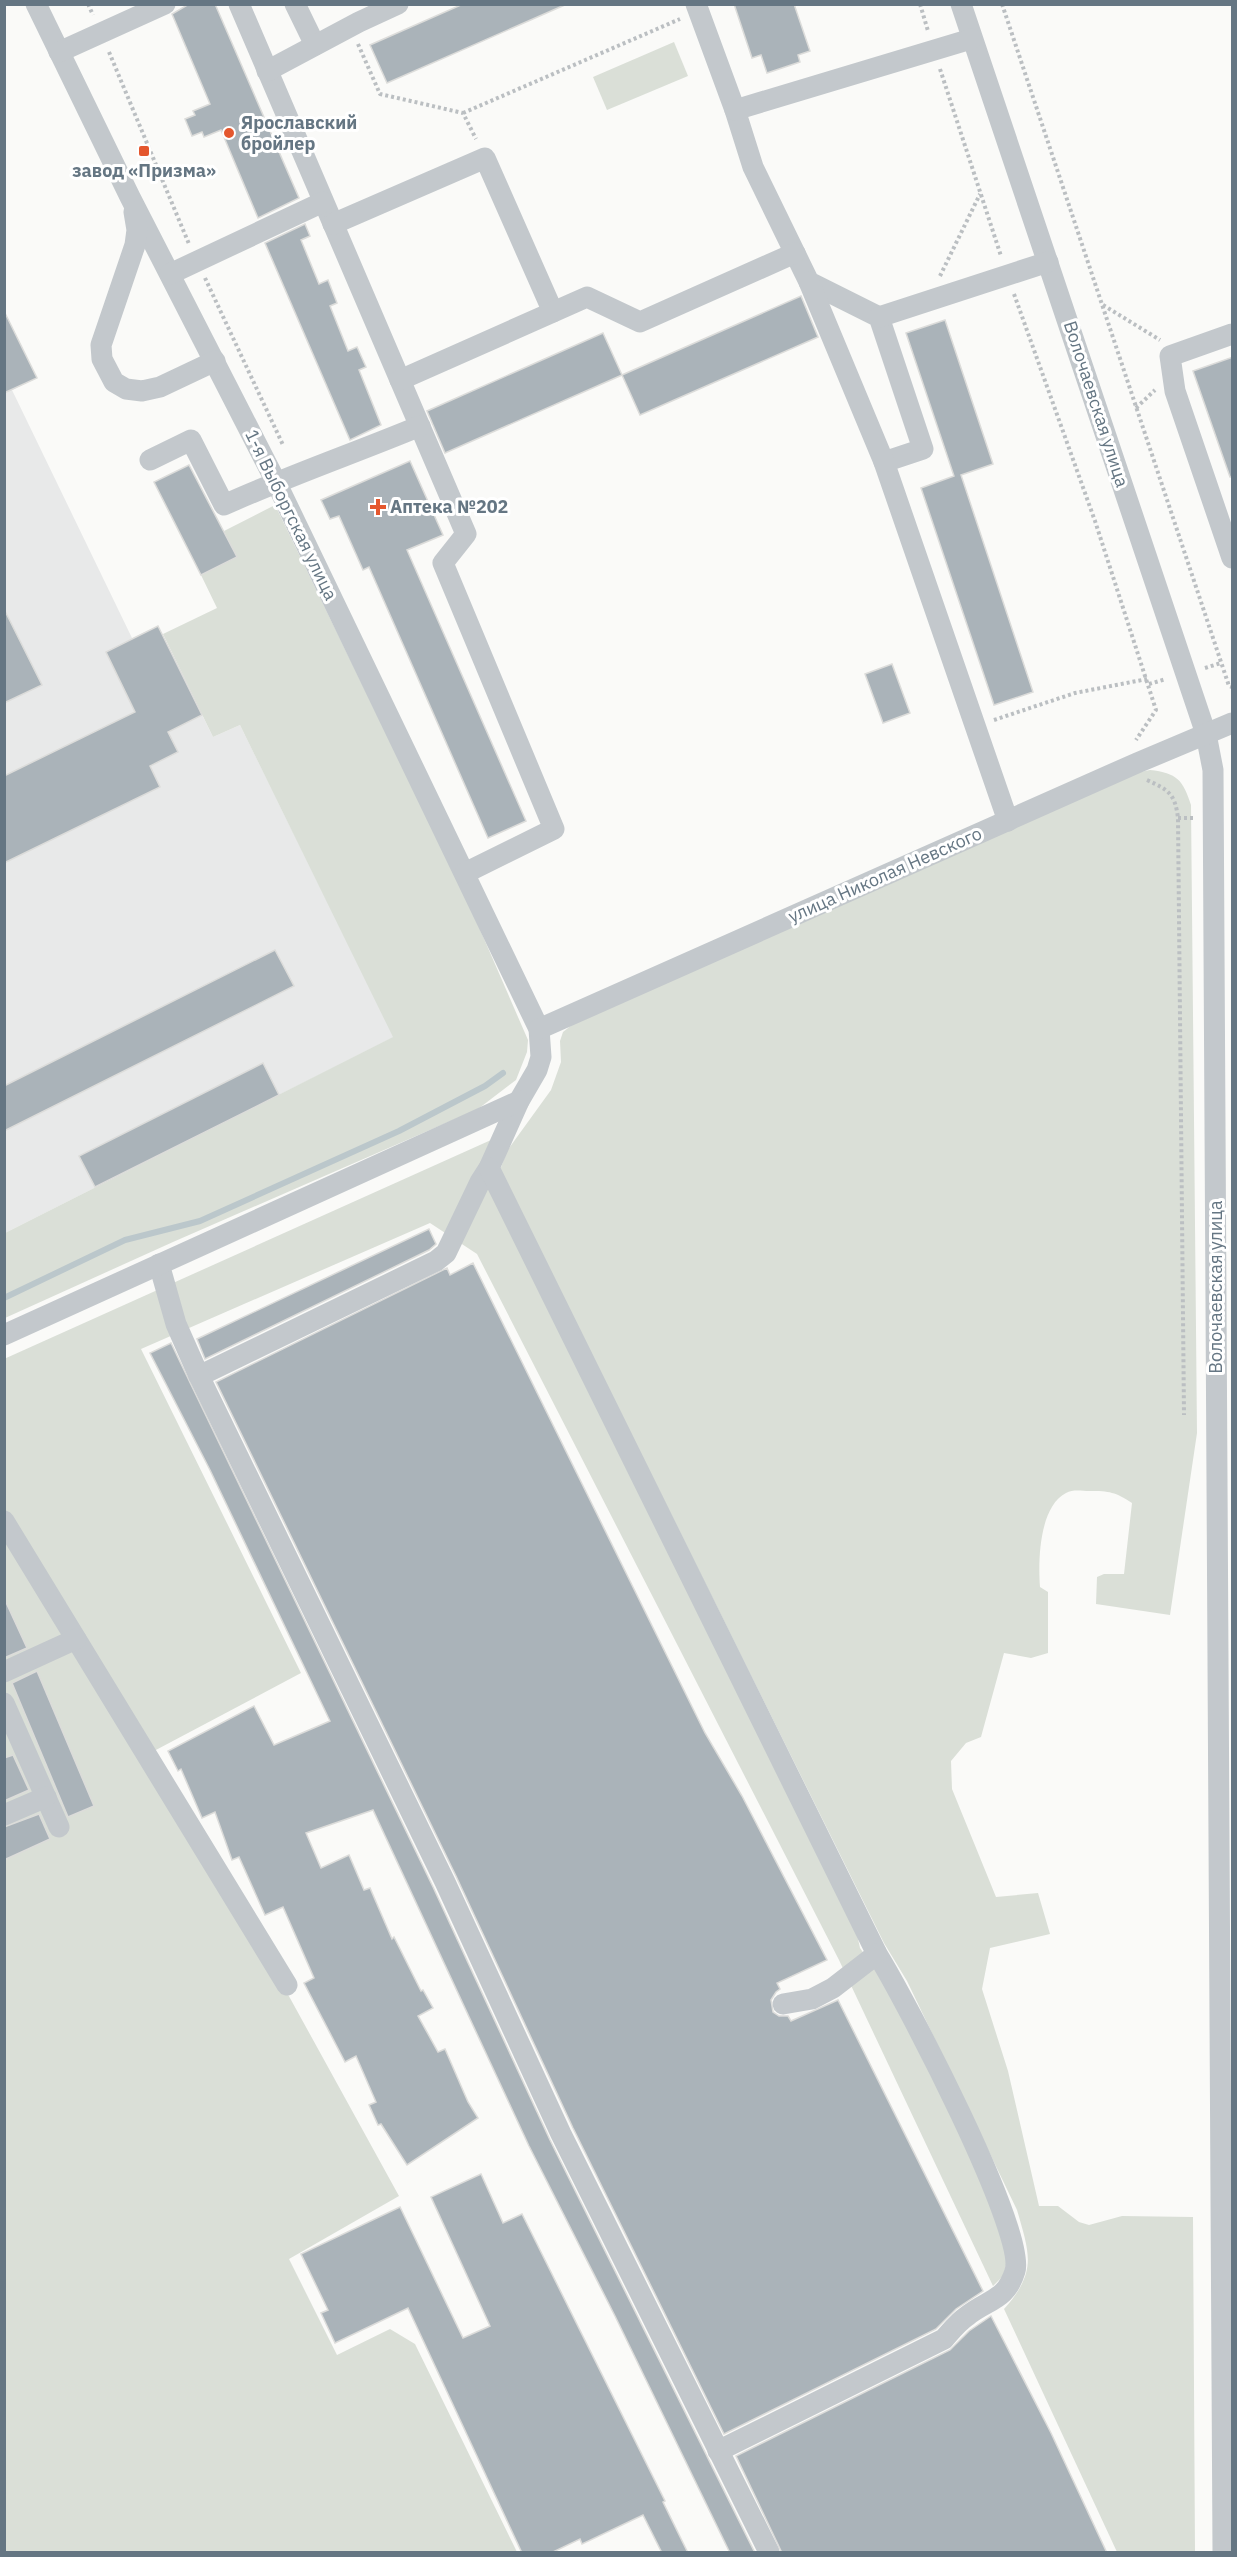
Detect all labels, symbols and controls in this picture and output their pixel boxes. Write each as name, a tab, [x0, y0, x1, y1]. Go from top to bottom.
place label: Ярославский бройлер	[241, 111, 357, 155]
marker: Ярославский бройлер	[222, 126, 236, 140]
marker: завод «Призма»	[137, 144, 151, 158]
place label: завод «Призма»	[72, 159, 216, 182]
street label: Волочаевская улица	[1059, 318, 1134, 490]
street label: 1-я Выборгская улица	[240, 426, 343, 604]
place label: Аптека №202	[390, 495, 508, 518]
marker: Аптека №202	[371, 500, 385, 514]
street label: улица Николая Невского	[784, 821, 985, 928]
street label: Волочаевская улица	[1204, 1200, 1227, 1374]

